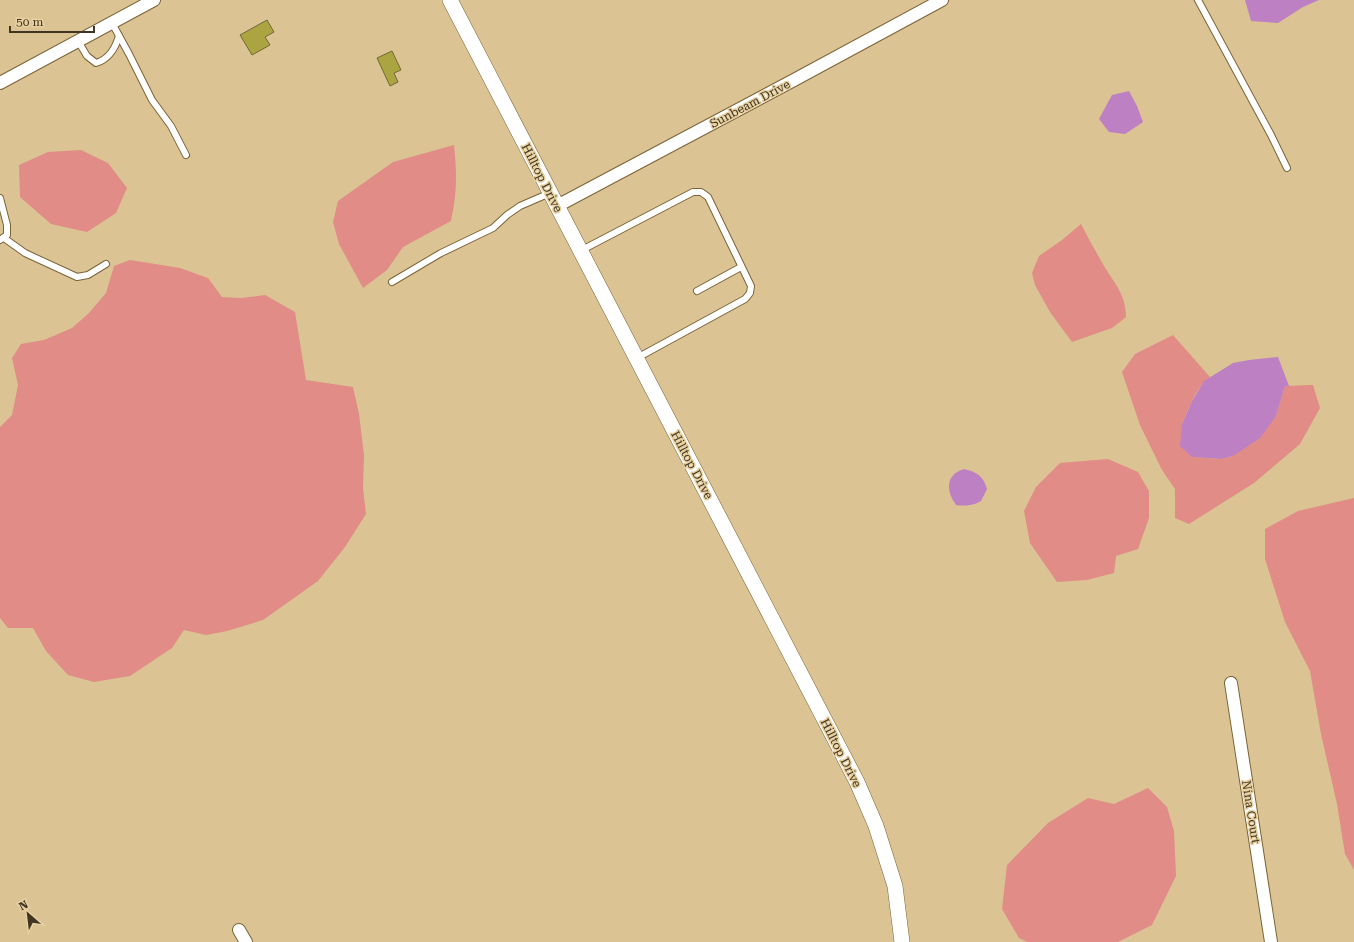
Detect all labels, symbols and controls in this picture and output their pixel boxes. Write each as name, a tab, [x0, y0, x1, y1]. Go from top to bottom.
scale bar	[10, 8, 94, 34]
text: 50 m	[16, 15, 43, 29]
street label: Sunbeam Drive	[708, 77, 793, 131]
street label: Hilltop Drive	[519, 141, 565, 215]
street label: Hilltop Drive	[668, 429, 716, 502]
street label: Hilltop Drive	[818, 716, 864, 790]
street label: Nina Court	[1239, 779, 1263, 845]
north arrow	[8, 894, 48, 934]
text: N	[17, 898, 31, 913]

